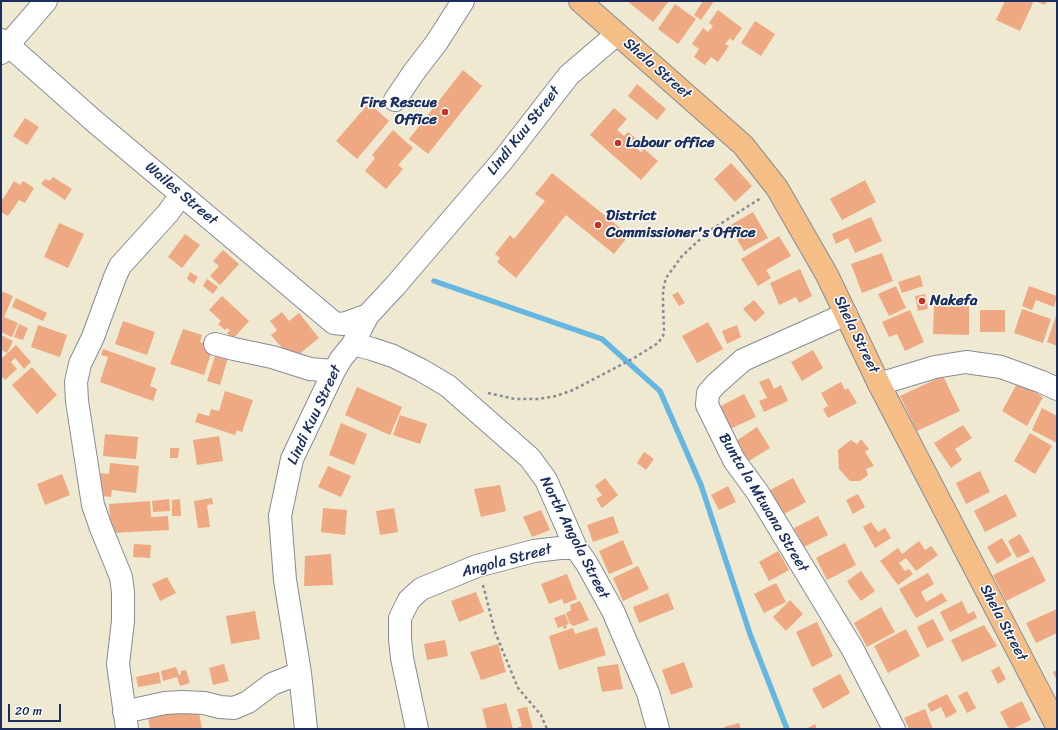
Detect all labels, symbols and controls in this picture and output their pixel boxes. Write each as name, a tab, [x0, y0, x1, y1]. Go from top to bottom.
street label: Shela Street	[619, 35, 695, 103]
street label: Lindi Kuu Street	[484, 83, 564, 179]
place label: Fire Rescue Office	[360, 94, 437, 129]
marker: Fire Rescue Office	[440, 107, 450, 117]
place label: Labour office	[626, 134, 715, 152]
marker: Labour office	[613, 138, 623, 148]
street label: Wailes Street	[141, 158, 221, 230]
place label: District Commissioner's Office	[606, 207, 756, 242]
marker: District Commissioner's Office	[593, 220, 603, 230]
place label: Nakefa	[930, 292, 978, 310]
street label: Shela Street	[829, 293, 883, 377]
marker: Nakefa	[917, 296, 927, 306]
street label: Lindi Kuu Street	[284, 362, 346, 468]
street label: Bunta la Mtwana Street	[714, 430, 812, 576]
street label: North Angola Street	[535, 474, 613, 602]
street label: Angola Street	[460, 540, 554, 582]
street label: Shela Street	[975, 582, 1031, 664]
scale bar	[10, 696, 63, 722]
text: 20 m	[15, 700, 42, 722]

